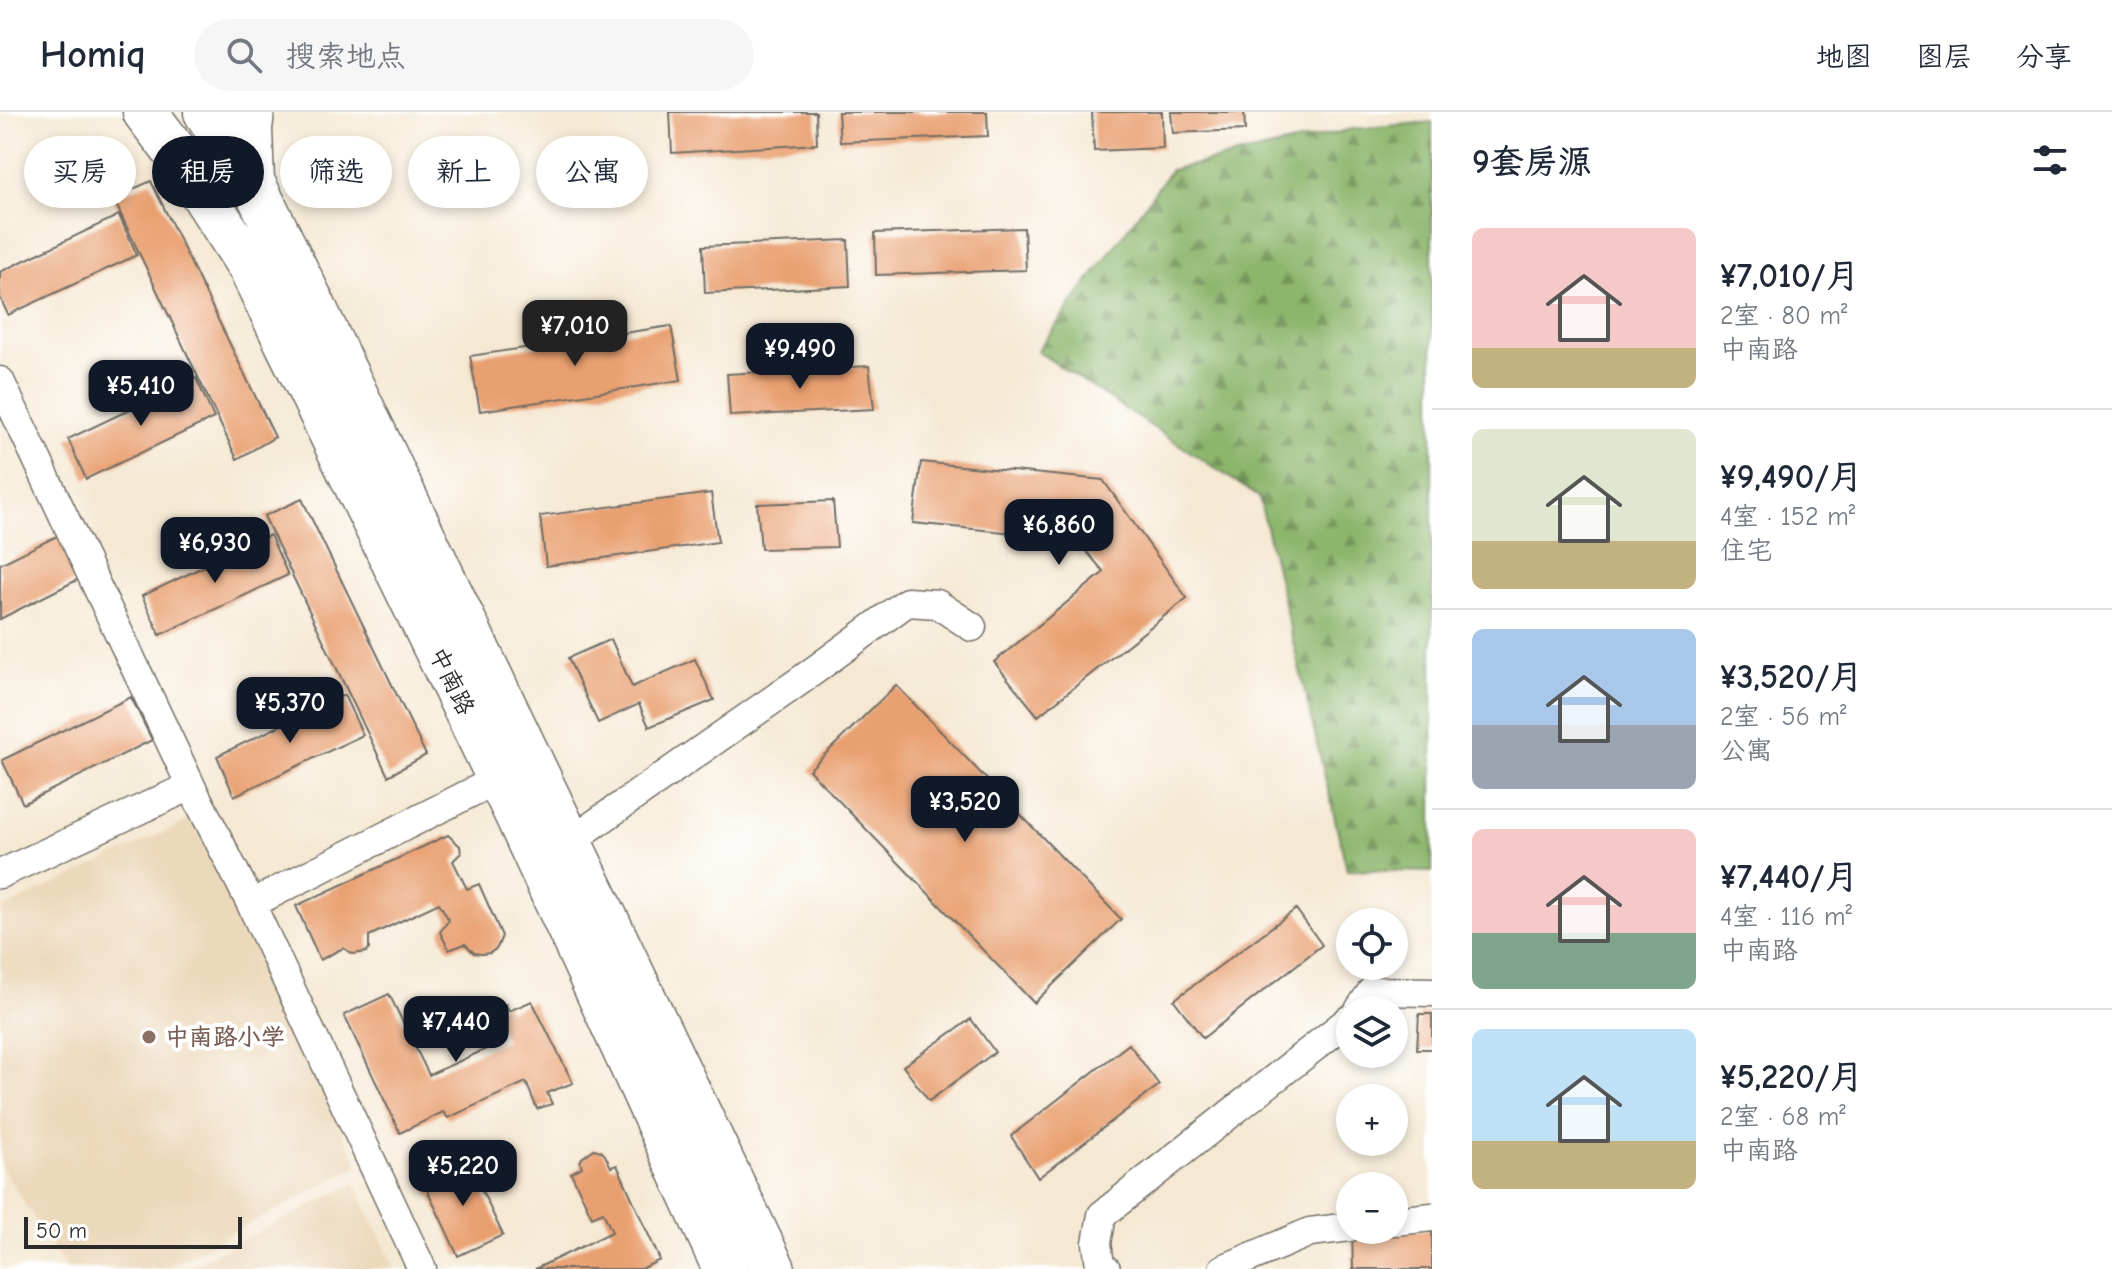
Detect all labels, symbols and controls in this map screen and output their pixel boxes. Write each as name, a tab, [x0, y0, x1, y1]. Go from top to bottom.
search box	[194, 19, 754, 91]
text: Homiq	[40, 33, 146, 77]
icon: search	[222, 33, 266, 77]
text: 搜索地点	[286, 39, 406, 74]
text: 地图	[1816, 41, 1872, 73]
text: 图层	[1916, 41, 1972, 73]
text: 分享	[2016, 41, 2072, 73]
chip: 买房	[24, 136, 136, 208]
chip: 租房	[152, 136, 264, 208]
chip: 筛选	[280, 136, 392, 208]
chip: 新上	[408, 136, 520, 208]
chip: 公寓	[536, 136, 648, 208]
icon: filters	[2028, 138, 2072, 182]
text: 9套房源	[1472, 142, 1592, 182]
text: ¥7,010/月	[1720, 256, 1860, 296]
icon: home	[1536, 260, 1632, 356]
pin: ¥7,010	[510, 300, 640, 368]
text: 2室 · 80 m²	[1720, 301, 1847, 331]
text: ¥7,010	[540, 311, 610, 341]
pin: ¥9,490	[735, 323, 865, 391]
text: ¥9,490	[764, 334, 836, 364]
text: 中南路	[1720, 335, 1798, 365]
pin: ¥5,410	[76, 360, 206, 428]
text: ¥5,410	[107, 371, 175, 401]
text: ¥9,490/月	[1720, 457, 1863, 497]
icon: home	[1536, 461, 1632, 557]
pin: ¥6,860	[994, 499, 1124, 567]
text: 4室 · 152 m²	[1720, 502, 1855, 532]
text: ¥6,860	[1022, 510, 1096, 540]
pin: ¥6,930	[150, 517, 280, 585]
text: ¥6,930	[179, 528, 251, 558]
text: 住宅	[1720, 536, 1772, 566]
street label: 中南路	[424, 643, 480, 719]
text: ¥3,520/月	[1720, 657, 1863, 697]
icon: home	[1536, 661, 1632, 757]
pin: ¥5,370	[225, 677, 355, 745]
text: ¥5,370	[255, 688, 325, 718]
text: 2室 · 56 m²	[1720, 702, 1846, 732]
text: 公寓	[1720, 736, 1772, 766]
pin: ¥3,520	[900, 776, 1030, 844]
text: ¥3,520	[929, 787, 1001, 817]
text: ¥7,440/月	[1720, 857, 1859, 897]
icon: home	[1536, 861, 1632, 957]
text: 4室 · 116 m²	[1720, 902, 1852, 932]
map controls	[1336, 908, 1408, 1244]
button: locate	[1336, 908, 1408, 980]
text: 中南路	[1720, 936, 1798, 966]
pin: ¥7,440	[391, 996, 521, 1064]
button: layers	[1336, 996, 1408, 1068]
text: ¥7,440	[422, 1007, 490, 1037]
place label: 中南路小学	[165, 1023, 285, 1051]
marker: 中南路小学	[140, 1028, 158, 1046]
text: ¥5,220/月	[1720, 1057, 1863, 1097]
icon: home	[1536, 1061, 1632, 1157]
button: +	[1336, 1084, 1408, 1156]
text: 2室 · 68 m²	[1720, 1102, 1846, 1132]
text: 中南路	[1720, 1136, 1798, 1166]
pin: ¥5,220	[398, 1140, 528, 1208]
text: ¥5,220	[427, 1151, 499, 1181]
button: −	[1336, 1172, 1408, 1244]
scale bar	[24, 1213, 242, 1249]
text: 50 m	[36, 1218, 87, 1244]

